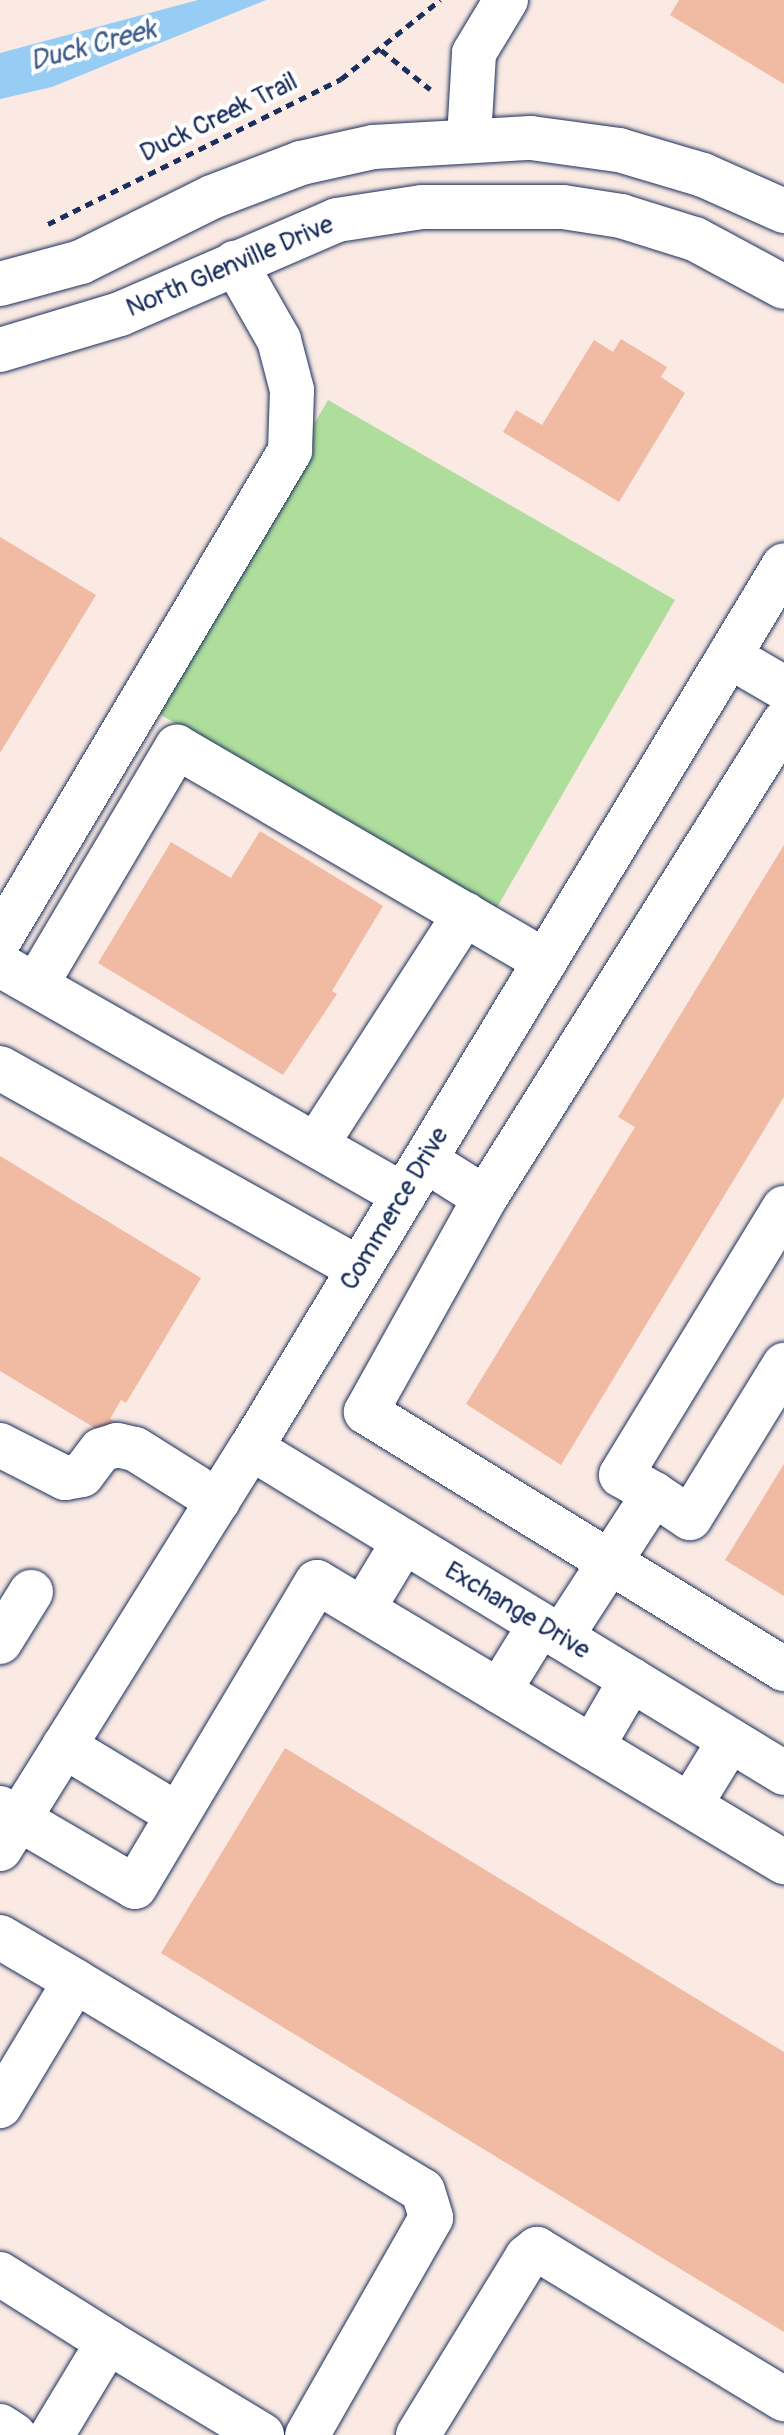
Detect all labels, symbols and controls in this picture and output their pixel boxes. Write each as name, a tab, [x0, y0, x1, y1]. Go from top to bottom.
water label: Duck Creek	[26, 13, 160, 79]
street label: Duck Creek Trail	[135, 66, 303, 170]
street label: North Glenville Drive	[122, 209, 338, 325]
street label: Commerce Drive	[334, 1122, 456, 1296]
street label: Exchange Drive	[439, 1555, 595, 1667]

